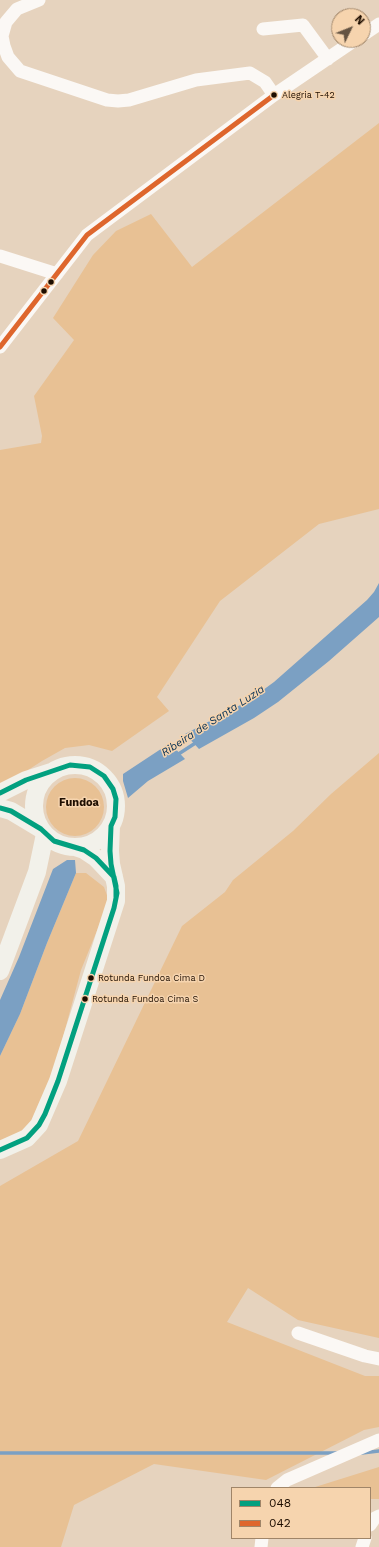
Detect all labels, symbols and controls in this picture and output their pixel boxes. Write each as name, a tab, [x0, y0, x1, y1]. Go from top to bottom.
north arrow	[331, 8, 371, 48]
text: N	[352, 13, 367, 28]
marker: Alegria T-42	[269, 90, 279, 100]
place label: Alegria T-42	[282, 90, 335, 100]
unlabelled marker	[46, 277, 56, 287]
unlabelled marker	[39, 286, 49, 296]
water label: Ribeira de Santa Luzia	[159, 683, 267, 759]
district label: Fundoa	[59, 796, 99, 810]
marker: Rotunda Fundoa Cima D	[86, 973, 96, 983]
place label: Rotunda Fundoa Cima D	[98, 973, 205, 983]
marker: Rotunda Fundoa Cima S	[80, 994, 90, 1004]
place label: Rotunda Fundoa Cima S	[92, 994, 198, 1004]
legend	[231, 1487, 371, 1539]
text: 048	[269, 1496, 291, 1510]
text: 042	[269, 1516, 291, 1530]

